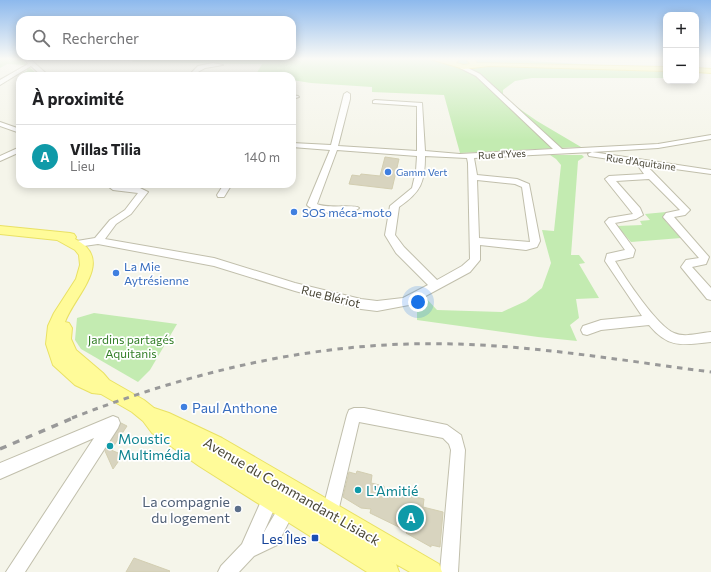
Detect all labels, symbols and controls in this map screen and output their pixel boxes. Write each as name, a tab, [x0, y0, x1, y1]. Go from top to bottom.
map controls	[663, 12, 699, 84]
button: +	[663, 12, 699, 48]
search box	[16, 16, 296, 60]
icon: search	[30, 27, 52, 49]
text: Rechercher	[62, 29, 139, 47]
button: −	[663, 48, 699, 84]
text: À proximité	[32, 88, 124, 109]
text: Villas Tilia	[70, 140, 141, 158]
street label: Rue d'Yves	[478, 147, 527, 161]
text: A	[40, 149, 50, 165]
text: 140 m	[244, 149, 280, 165]
street label: Rue d'Aquitaine	[605, 151, 677, 173]
text: Lieu	[70, 158, 95, 174]
place label: Gamm Vert	[396, 166, 447, 178]
marker: Gamm Vert	[383, 167, 393, 177]
place label: SOS méca-moto	[302, 205, 392, 219]
marker: SOS méca-moto	[289, 207, 299, 217]
place label: La Mie Aytrésienne	[124, 259, 189, 287]
marker: La Mie Aytrésienne	[111, 268, 121, 278]
street label: Rue Blériot	[300, 282, 362, 310]
your location	[408, 292, 428, 312]
park label: Jardins partagés Aquitanis	[88, 332, 174, 360]
place label: Paul Anthone	[192, 399, 277, 416]
marker: Paul Anthone	[179, 402, 189, 412]
place label: Moustic Multimédia	[118, 430, 191, 463]
street label: Avenue du Commandant Lisiack	[201, 433, 384, 549]
marker: Moustic Multimédia	[105, 441, 115, 451]
place label: L'Amitié	[366, 482, 418, 499]
marker: L'Amitié	[353, 485, 363, 495]
place label: La compagnie du logement	[142, 493, 230, 526]
pin: A	[398, 503, 424, 533]
marker: La compagnie du logement	[233, 504, 243, 514]
place label: Les Îles	[261, 530, 307, 547]
marker: Les Îles	[310, 533, 320, 543]

